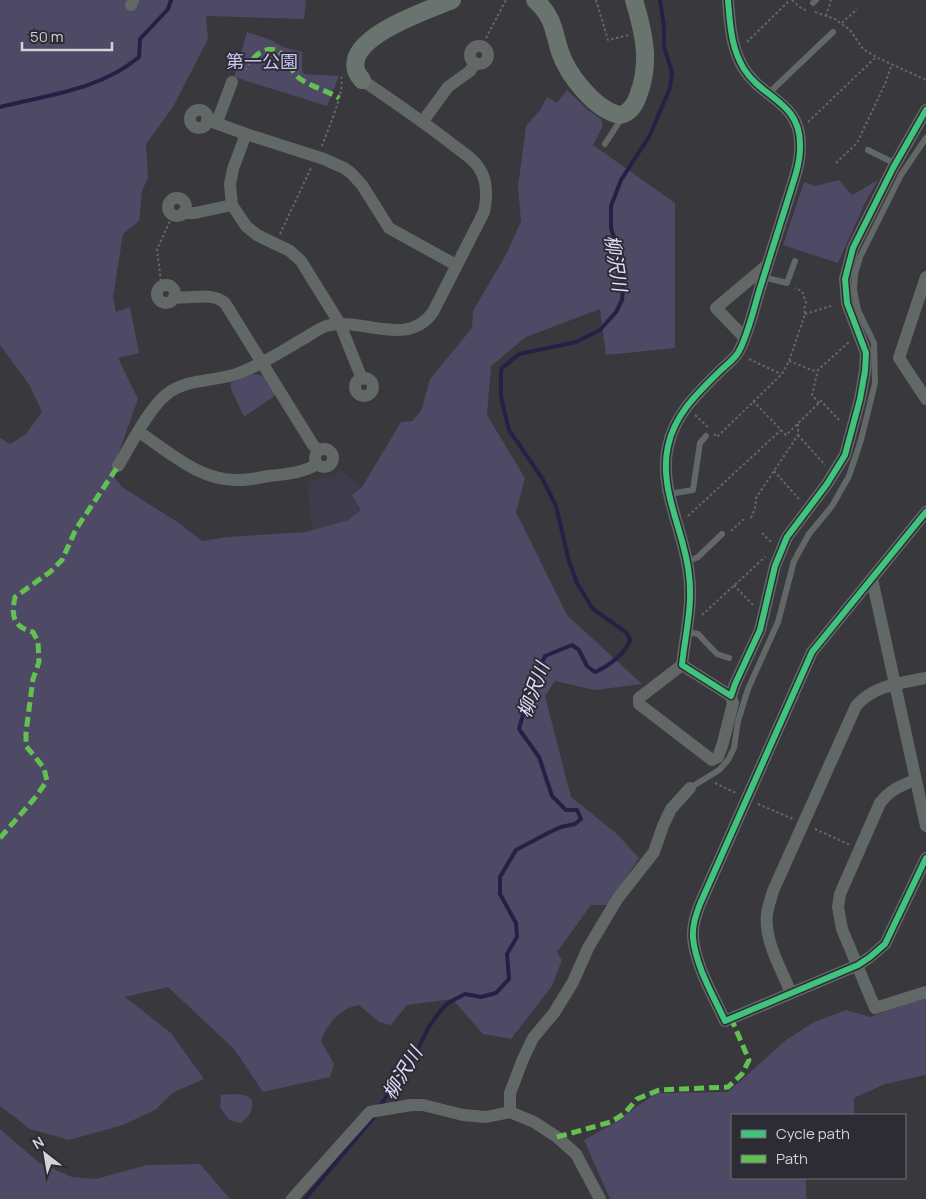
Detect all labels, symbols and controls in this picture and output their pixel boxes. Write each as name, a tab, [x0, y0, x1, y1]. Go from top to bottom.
scale bar	[22, 20, 112, 52]
text: 50 m	[30, 26, 64, 47]
park label: 第一公園	[226, 49, 298, 73]
water label: 柳沢川	[599, 233, 634, 295]
water label: 柳沢川	[511, 657, 556, 721]
water label: 柳沢川	[376, 1040, 429, 1104]
legend	[731, 1114, 906, 1179]
text: Cycle path	[776, 1123, 850, 1144]
north arrow	[20, 1129, 70, 1179]
text: N	[29, 1132, 47, 1153]
text: Path	[776, 1148, 808, 1169]

